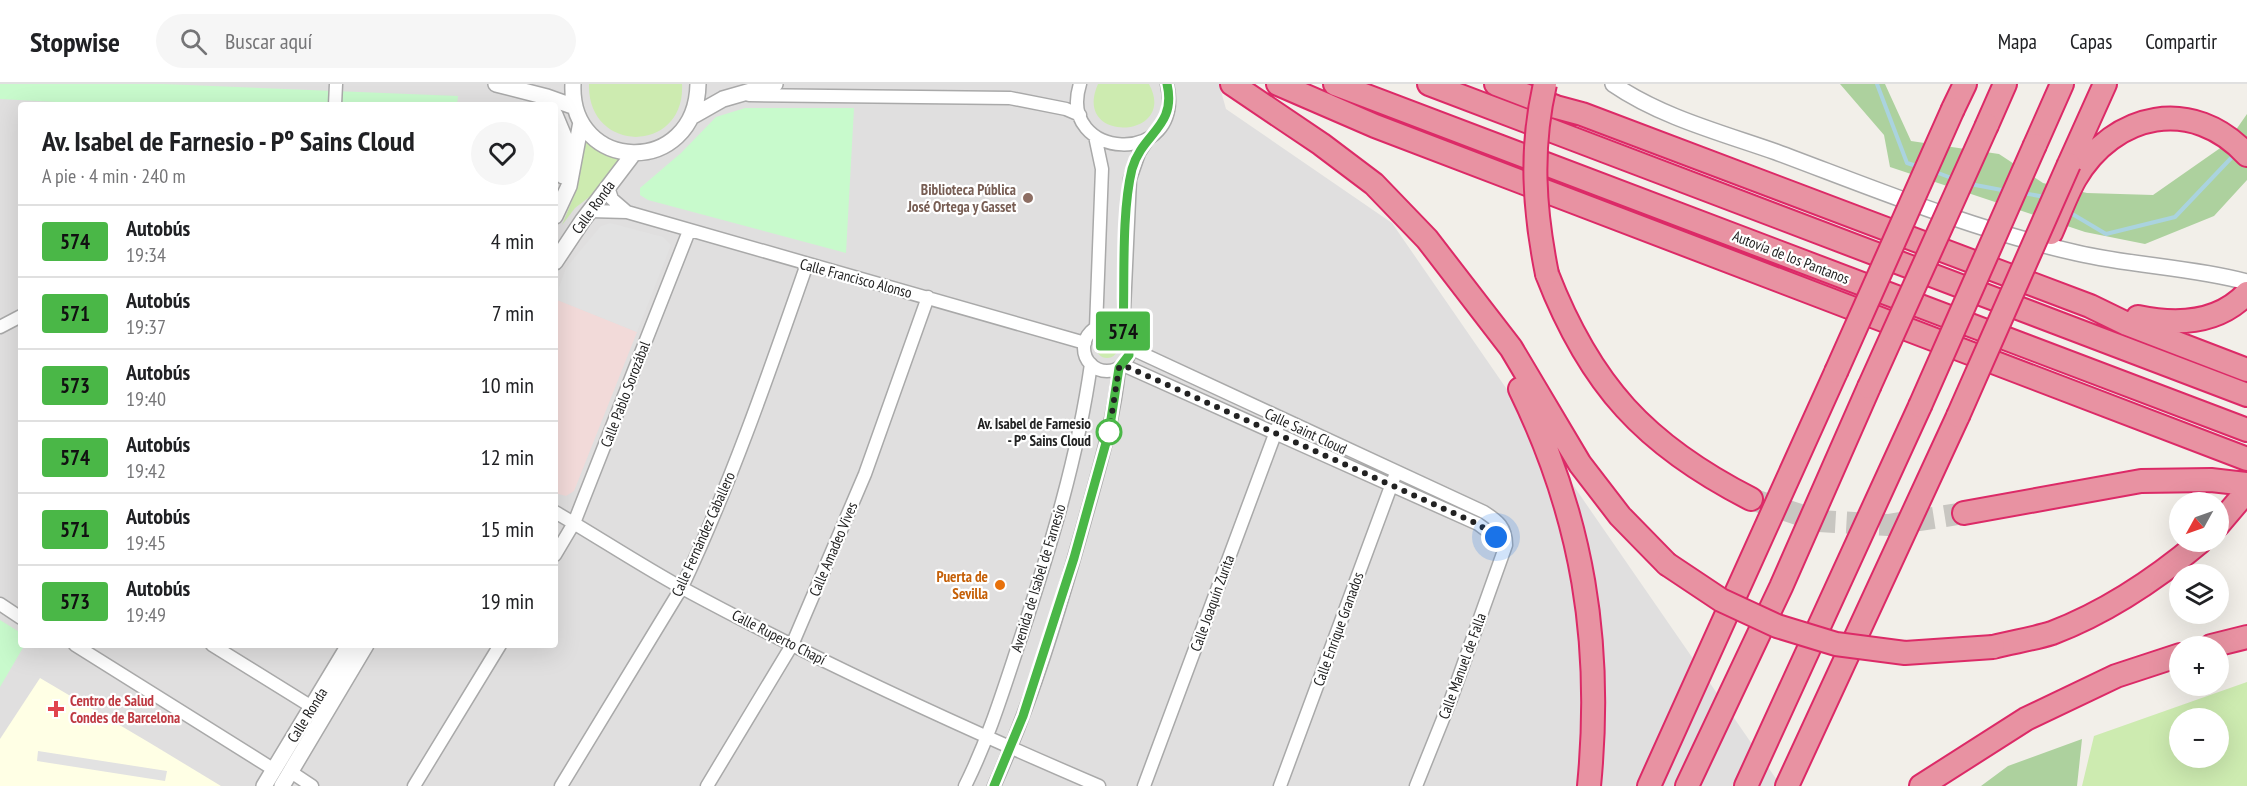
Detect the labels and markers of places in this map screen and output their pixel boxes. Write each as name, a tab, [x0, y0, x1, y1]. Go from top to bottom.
place label: Biblioteca Pública José Ortega y Gasset	[906, 180, 1017, 216]
marker: Biblioteca Pública José Ortega y Gasset	[1021, 191, 1035, 205]
place label: Av. Isabel de Farnesio - Pº Sains Cloud	[976, 414, 1091, 450]
marker: Av. Isabel de Farnesio - Pº Sains Cloud	[1096, 419, 1122, 445]
place label: Puerta de Sevilla	[937, 567, 988, 603]
marker: Puerta de Sevilla	[993, 578, 1007, 592]
place label: Centro de Salud Condes de Barcelona	[70, 691, 180, 727]
marker: Centro de Salud Condes de Barcelona	[47, 700, 65, 718]

